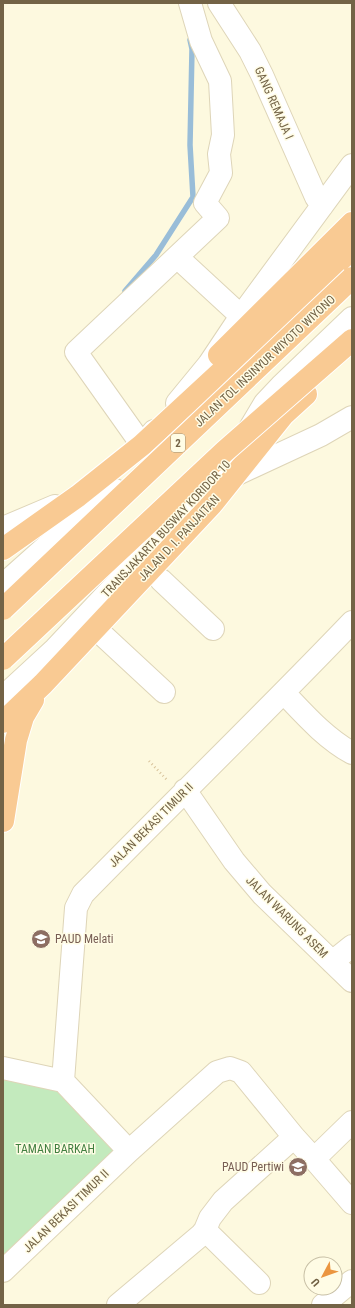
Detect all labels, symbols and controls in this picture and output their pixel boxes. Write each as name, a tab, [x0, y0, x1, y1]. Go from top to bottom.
street label: GANG REMAJA I	[252, 64, 296, 142]
street label: JALAN TOL INSINYUR WIYOTO WIYONO	[192, 292, 338, 430]
road number: 2	[171, 434, 185, 452]
street label: TRANSJAKARTA BUSWAY KORIDOR 10	[99, 457, 233, 600]
street label: JALAN D. I. PANJAITAN	[136, 492, 222, 584]
street label: JALAN BEKASI TIMUR II	[106, 780, 196, 870]
street label: JALAN WARUNG ASEM	[243, 873, 331, 961]
school or university icon: PAUD Melati	[30, 928, 52, 950]
place label: PAUD Melati	[55, 932, 114, 946]
park label: TAMAN BARKAH	[15, 1142, 95, 1156]
school or university icon: PAUD Pertiwi	[287, 1156, 309, 1178]
place label: PAUD Pertiwi	[222, 1160, 284, 1174]
street label: JALAN BEKASI TIMUR II	[20, 1167, 112, 1255]
north arrow	[303, 1256, 343, 1296]
text: U	[309, 1276, 323, 1289]

